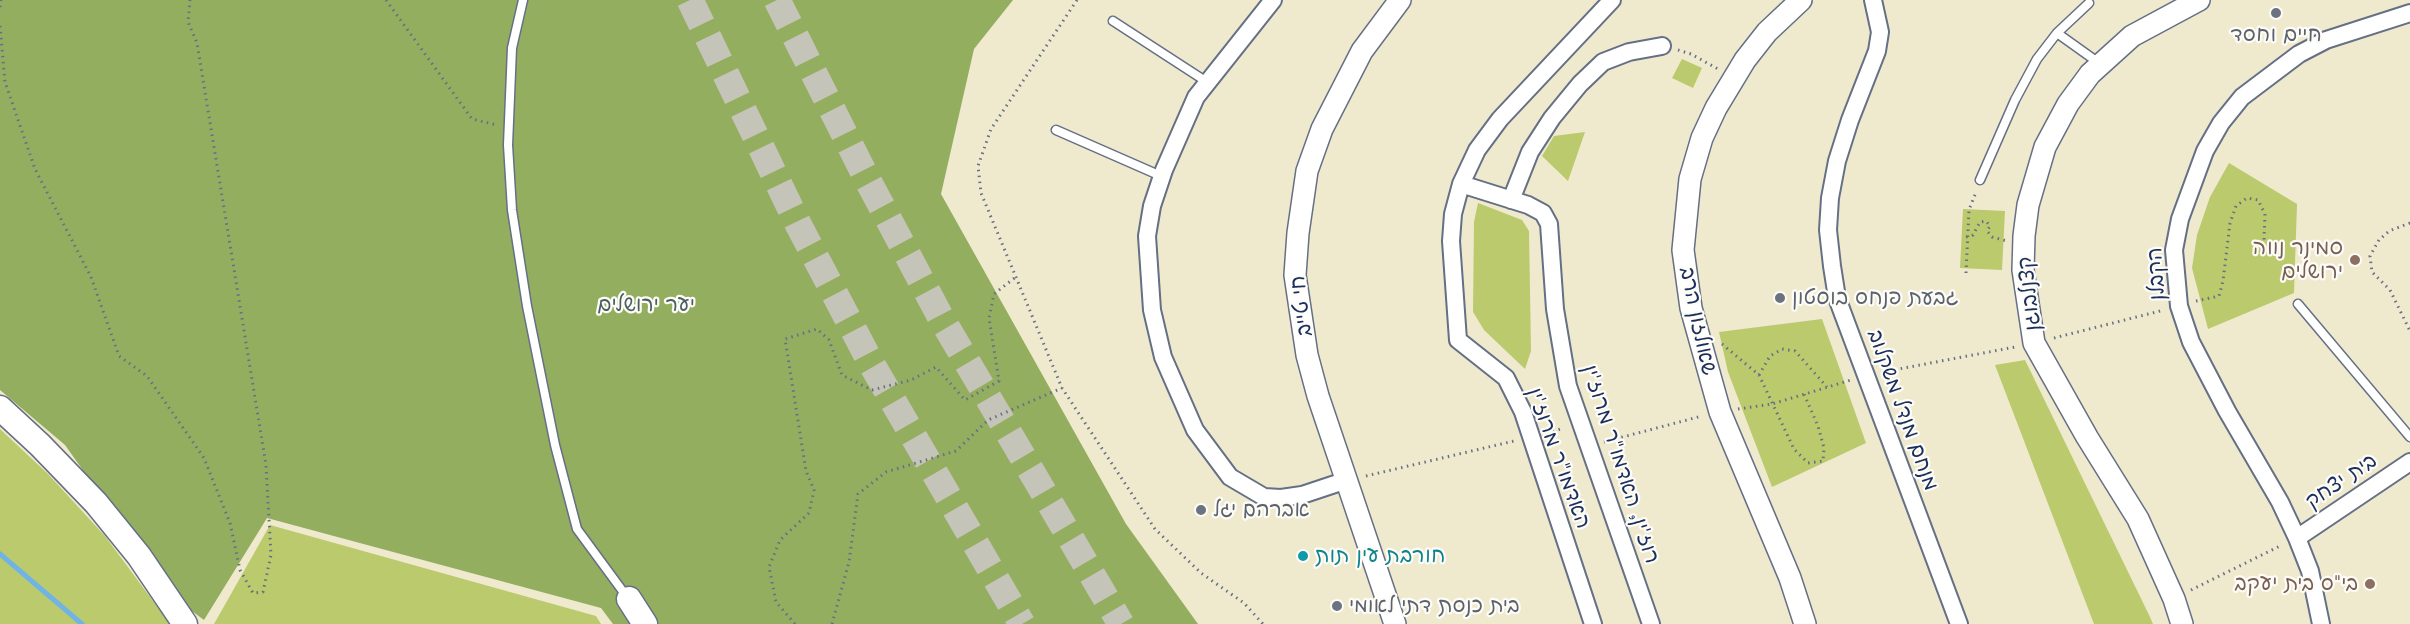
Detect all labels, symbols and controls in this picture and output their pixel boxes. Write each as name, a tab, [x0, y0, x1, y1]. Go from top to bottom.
marker: חיים וחסד	[2269, 6, 2283, 20]
place label: חיים וחסד	[2230, 22, 2322, 48]
place label: סמינר נווה ירושלים	[2253, 235, 2343, 285]
street label: הקבלן	[2142, 247, 2170, 301]
marker: סמינר נווה ירושלים	[2348, 253, 2362, 267]
street label: קצנלבוגן	[2013, 255, 2045, 333]
street label: שאולזון הרב	[1674, 265, 1722, 377]
street label: חי טייב	[1285, 274, 1317, 338]
place label: גבעת פנחס בוסטון	[1792, 285, 1959, 311]
marker: גבעת פנחס בוסטון	[1773, 291, 1787, 305]
park label: יער ירושלים	[597, 292, 695, 318]
street label: מנחם מנדל משקלוב	[1862, 326, 1944, 494]
street label: רוז'ין, האדמו"ר מרוז'ין	[1577, 361, 1665, 567]
street label: האדמו"ר מרוז'ין	[1522, 384, 1596, 532]
street label: בית יצחק	[2301, 448, 2381, 514]
place label: אברהם יגל	[1213, 497, 1309, 523]
marker: אברהם יגל	[1194, 503, 1208, 517]
place label: חורבת עין תות	[1315, 543, 1445, 569]
marker: חורבת עין תות	[1296, 549, 1310, 563]
place label: בי"ס בית יעקב	[2234, 571, 2358, 597]
marker: בי"ס בית יעקב	[2363, 577, 2377, 591]
place label: בית כנסת דתי לאומי	[1349, 593, 1520, 619]
marker: בית כנסת דתי לאומי	[1330, 599, 1344, 613]

